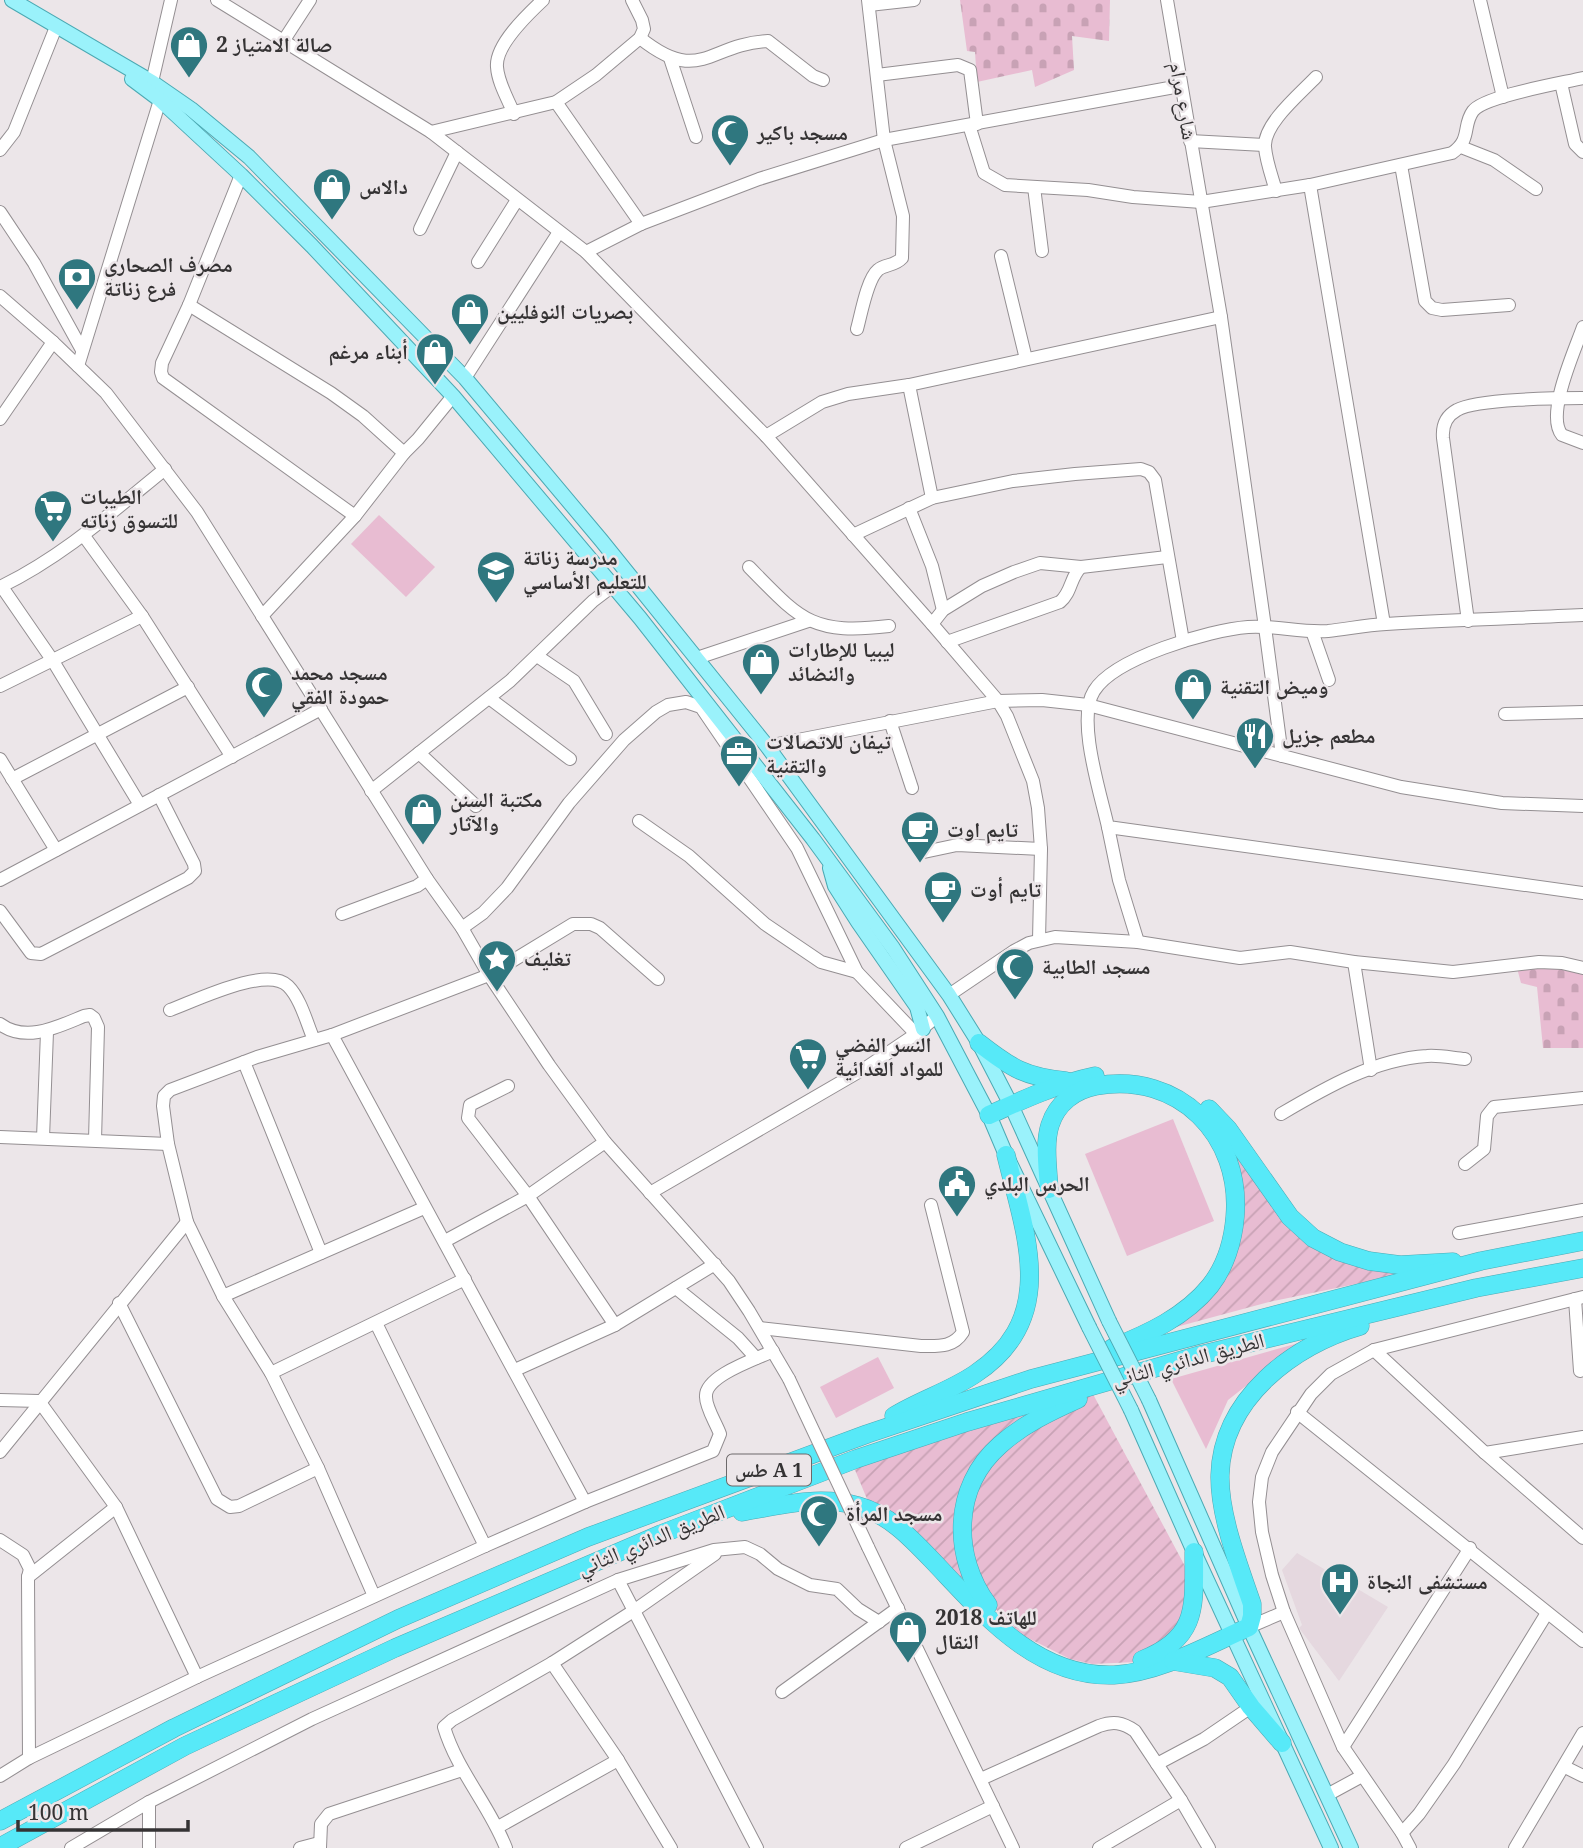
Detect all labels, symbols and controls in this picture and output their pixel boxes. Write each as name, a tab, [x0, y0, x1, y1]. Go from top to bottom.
shop icon: صالة الامتياز 2	[168, 24, 210, 79]
place label: صالة الامتياز 2	[216, 30, 332, 58]
street label: شارع مرام	[1162, 60, 1205, 142]
mosque icon: مسجد باكير	[709, 112, 751, 167]
place label: مسجد باكير	[756, 118, 848, 146]
shop icon: دالاس	[311, 166, 353, 221]
place label: دالاس	[359, 172, 408, 200]
place label: مصرف الصحارى فرع زناتة	[104, 250, 233, 302]
bank icon: مصرف الصحارى فرع زناتة	[56, 256, 98, 311]
shop icon: بصريات النوفليين	[449, 291, 491, 346]
place label: بصريات النوفليين	[497, 297, 633, 325]
shop icon: أبناء مرغم	[414, 331, 456, 386]
place label: أبناء مرغم	[328, 337, 408, 366]
place label: الطيبات للتسوق زناته	[80, 482, 178, 534]
supermarket icon: الطيبات للتسوق زناته	[32, 488, 74, 543]
place label: مدرسة زناتة للتعليم الأساسي	[523, 543, 647, 598]
school or university icon: مدرسة زناتة للتعليم الأساسي	[475, 549, 517, 604]
place label: ليبيا للإطارات والنضائد	[788, 635, 895, 687]
shop icon: ليبيا للإطارات والنضائد	[740, 641, 782, 696]
place label: مسجد محمد حمودة الفقي	[291, 658, 389, 713]
mosque icon: مسجد محمد حمودة الفقي	[243, 664, 285, 719]
shop icon: وميض التقنية	[1172, 666, 1214, 721]
place label: وميض التقنية	[1220, 672, 1329, 700]
restaurant icon: مطعم جزيل	[1234, 715, 1276, 770]
place label: مطعم جزيل	[1282, 721, 1375, 750]
place label: تيفان للاتصالات والتقنية	[766, 727, 891, 779]
office icon: تيفان للاتصالات والتقنية	[718, 733, 760, 788]
place label: مكتبة السنن والآثار	[449, 785, 543, 837]
shop icon: مكتبة السنن والآثار	[402, 791, 444, 846]
cafe icon: تايم اوت	[899, 809, 941, 864]
place label: تايم اوت	[947, 815, 1018, 844]
cafe icon: تايم أوت	[922, 869, 964, 924]
place label: تايم أوت	[970, 875, 1041, 904]
place icon: تغليف	[476, 938, 518, 993]
place label: تغليف	[524, 944, 571, 972]
mosque icon: مسجد الطابية	[994, 946, 1036, 1001]
place label: مسجد الطابية	[1042, 952, 1151, 980]
place label: النسر الفضي للمواد الغدائية	[835, 1030, 943, 1082]
supermarket icon: النسر الفضي للمواد الغدائية	[787, 1036, 829, 1091]
public building icon: الحرس البلدي	[936, 1163, 978, 1218]
place label: الحرس البلدي	[984, 1169, 1090, 1200]
street label: الطريق الدائري الثاني	[1108, 1325, 1268, 1396]
road number: طس A 1	[727, 1454, 811, 1486]
mosque icon: مسجد المرأة	[798, 1493, 840, 1548]
street label: الطريق الدائري الثاني	[573, 1497, 730, 1585]
place label: مسجد المرأة	[846, 1499, 942, 1527]
hospital icon: مستشفى النجاة	[1319, 1561, 1361, 1616]
place label: مستشفى النجاة	[1367, 1567, 1488, 1595]
place label: 2018 للهاتف النقال	[935, 1603, 1037, 1655]
shop icon: 2018 للهاتف النقال	[887, 1609, 929, 1664]
scale bar	[18, 1788, 187, 1832]
text: 100 m	[28, 1798, 89, 1826]

